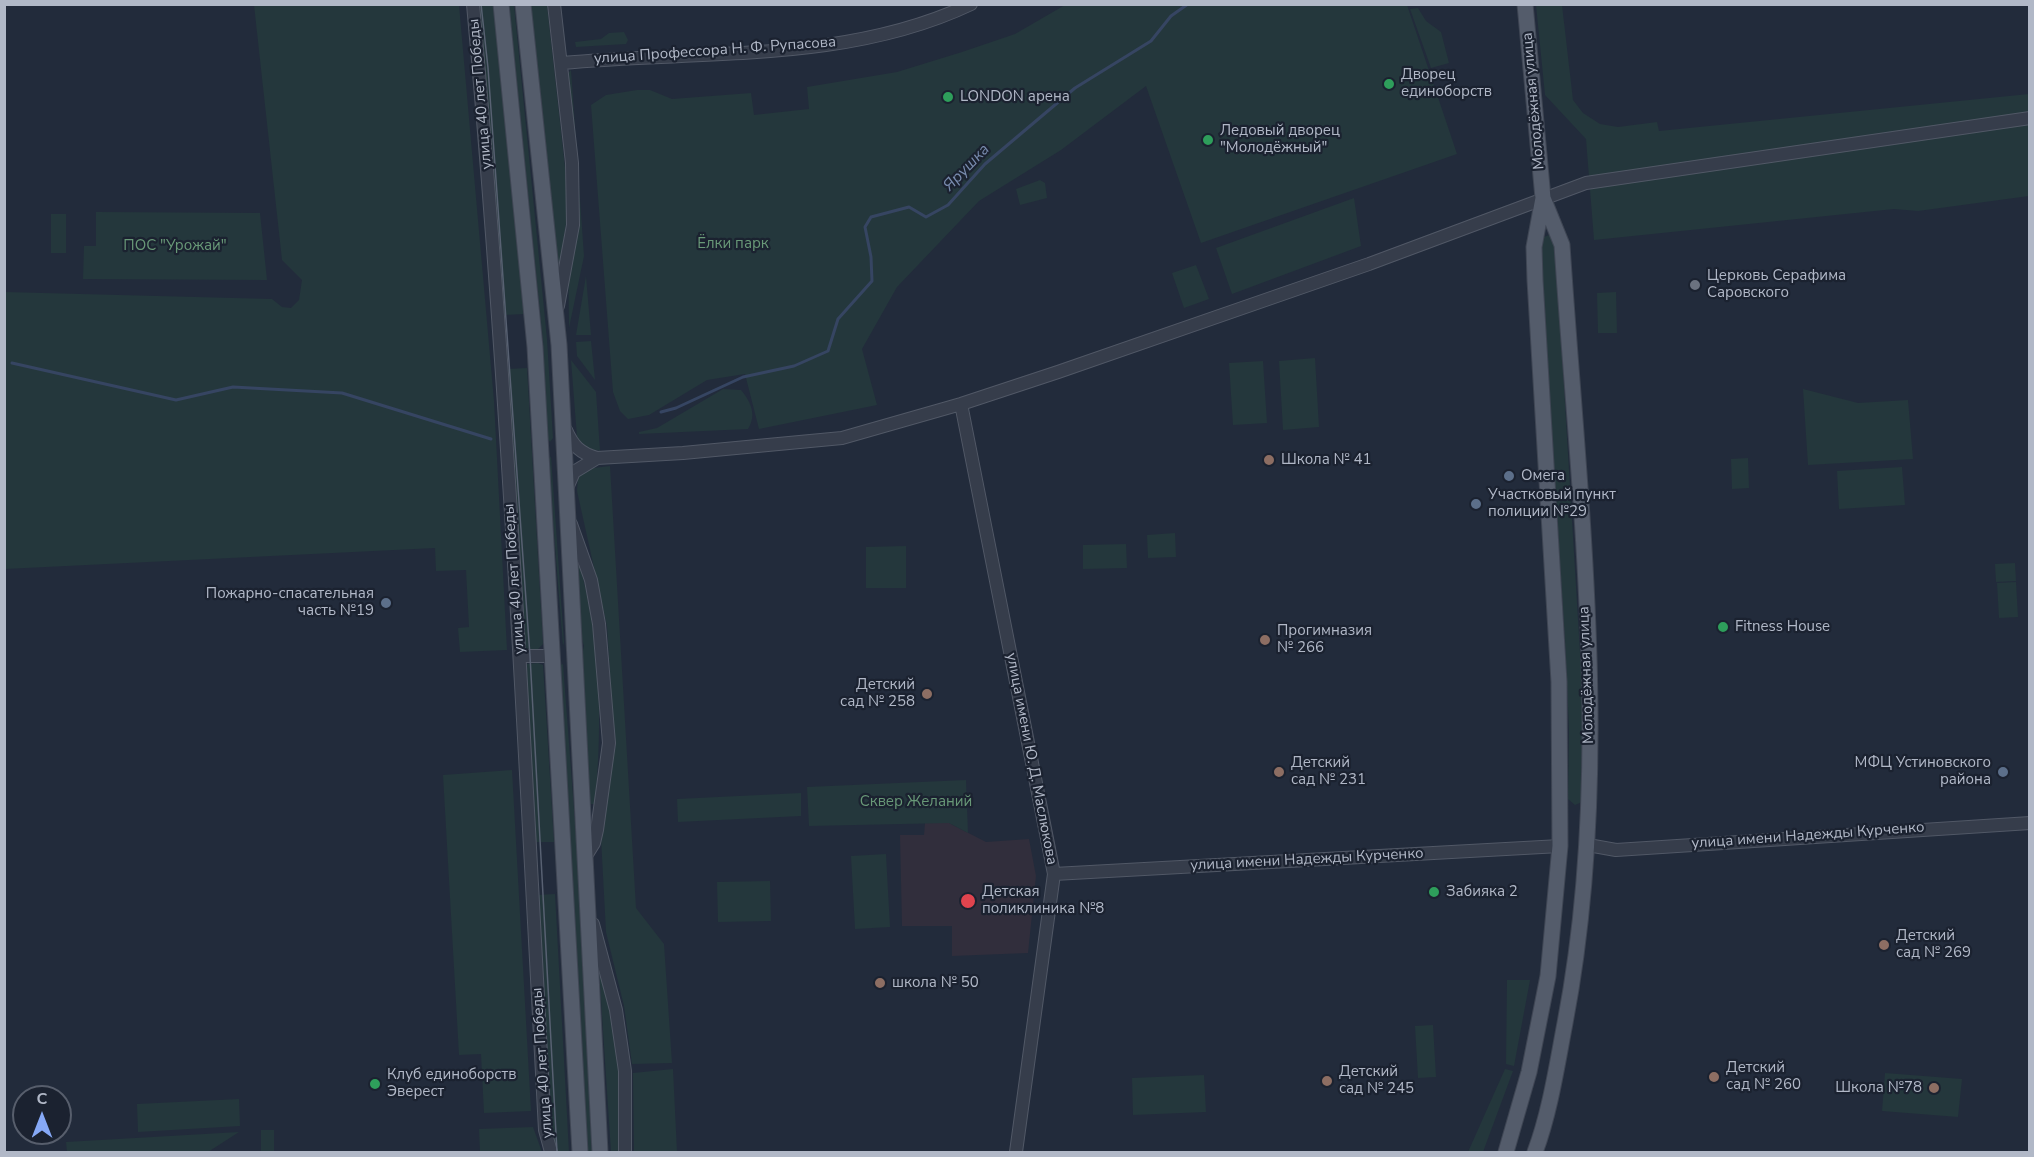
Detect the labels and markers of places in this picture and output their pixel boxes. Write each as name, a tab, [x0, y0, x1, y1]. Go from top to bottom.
place label: Дворец единоборств	[1401, 66, 1492, 101]
marker: Дворец единоборств	[1382, 77, 1396, 91]
place label: LONDON арена	[960, 88, 1070, 106]
marker: LONDON арена	[941, 90, 955, 104]
place label: Ледовый дворец "Молодёжный"	[1220, 122, 1340, 157]
marker: Ледовый дворец "Молодёжный"	[1201, 133, 1215, 147]
place label: Церковь Серафима Саровского	[1707, 267, 1846, 302]
marker: Церковь Серафима Саровского	[1688, 278, 1702, 292]
place label: Школа № 41	[1281, 451, 1372, 469]
marker: Школа № 41	[1262, 453, 1276, 467]
place label: Омега	[1521, 467, 1565, 485]
marker: Омега	[1502, 469, 1516, 483]
place label: Участковый пункт полиции №29	[1488, 486, 1616, 521]
marker: Участковый пункт полиции №29	[1469, 497, 1483, 511]
place label: Пожарно-спасательная часть №19	[206, 585, 374, 620]
marker: Пожарно-спасательная часть №19	[379, 596, 393, 610]
place label: Fitness House	[1735, 618, 1830, 636]
marker: Fitness House	[1716, 620, 1730, 634]
place label: Прогимназия № 266	[1277, 622, 1372, 657]
marker: Прогимназия № 266	[1258, 633, 1272, 647]
place label: Детский сад № 258	[840, 676, 915, 711]
marker: Детский сад № 258	[920, 687, 934, 701]
place label: Детский сад № 231	[1291, 754, 1366, 789]
place label: МФЦ Устиновского района	[1855, 754, 1991, 789]
marker: Детский сад № 231	[1272, 765, 1286, 779]
marker: МФЦ Устиновского района	[1996, 765, 2010, 779]
place label: Детская поликлиника №8	[982, 883, 1104, 918]
place label: Забияка 2	[1446, 883, 1518, 901]
marker: Забияка 2	[1427, 885, 1441, 899]
marker: Детская поликлиника №8	[959, 892, 977, 910]
place label: Детский сад № 269	[1896, 927, 1971, 962]
marker: Детский сад № 269	[1877, 938, 1891, 952]
place label: школа № 50	[892, 974, 979, 992]
marker: школа № 50	[873, 976, 887, 990]
place label: Детский сад № 260	[1726, 1059, 1801, 1094]
place label: Детский сад № 245	[1339, 1063, 1414, 1098]
place label: Клуб единоборств Эверест	[387, 1066, 516, 1101]
marker: Детский сад № 260	[1707, 1070, 1721, 1084]
marker: Детский сад № 245	[1320, 1074, 1334, 1088]
marker: Клуб единоборств Эверест	[368, 1077, 382, 1091]
place label: Школа №78	[1835, 1079, 1922, 1097]
marker: Школа №78	[1927, 1081, 1941, 1095]

